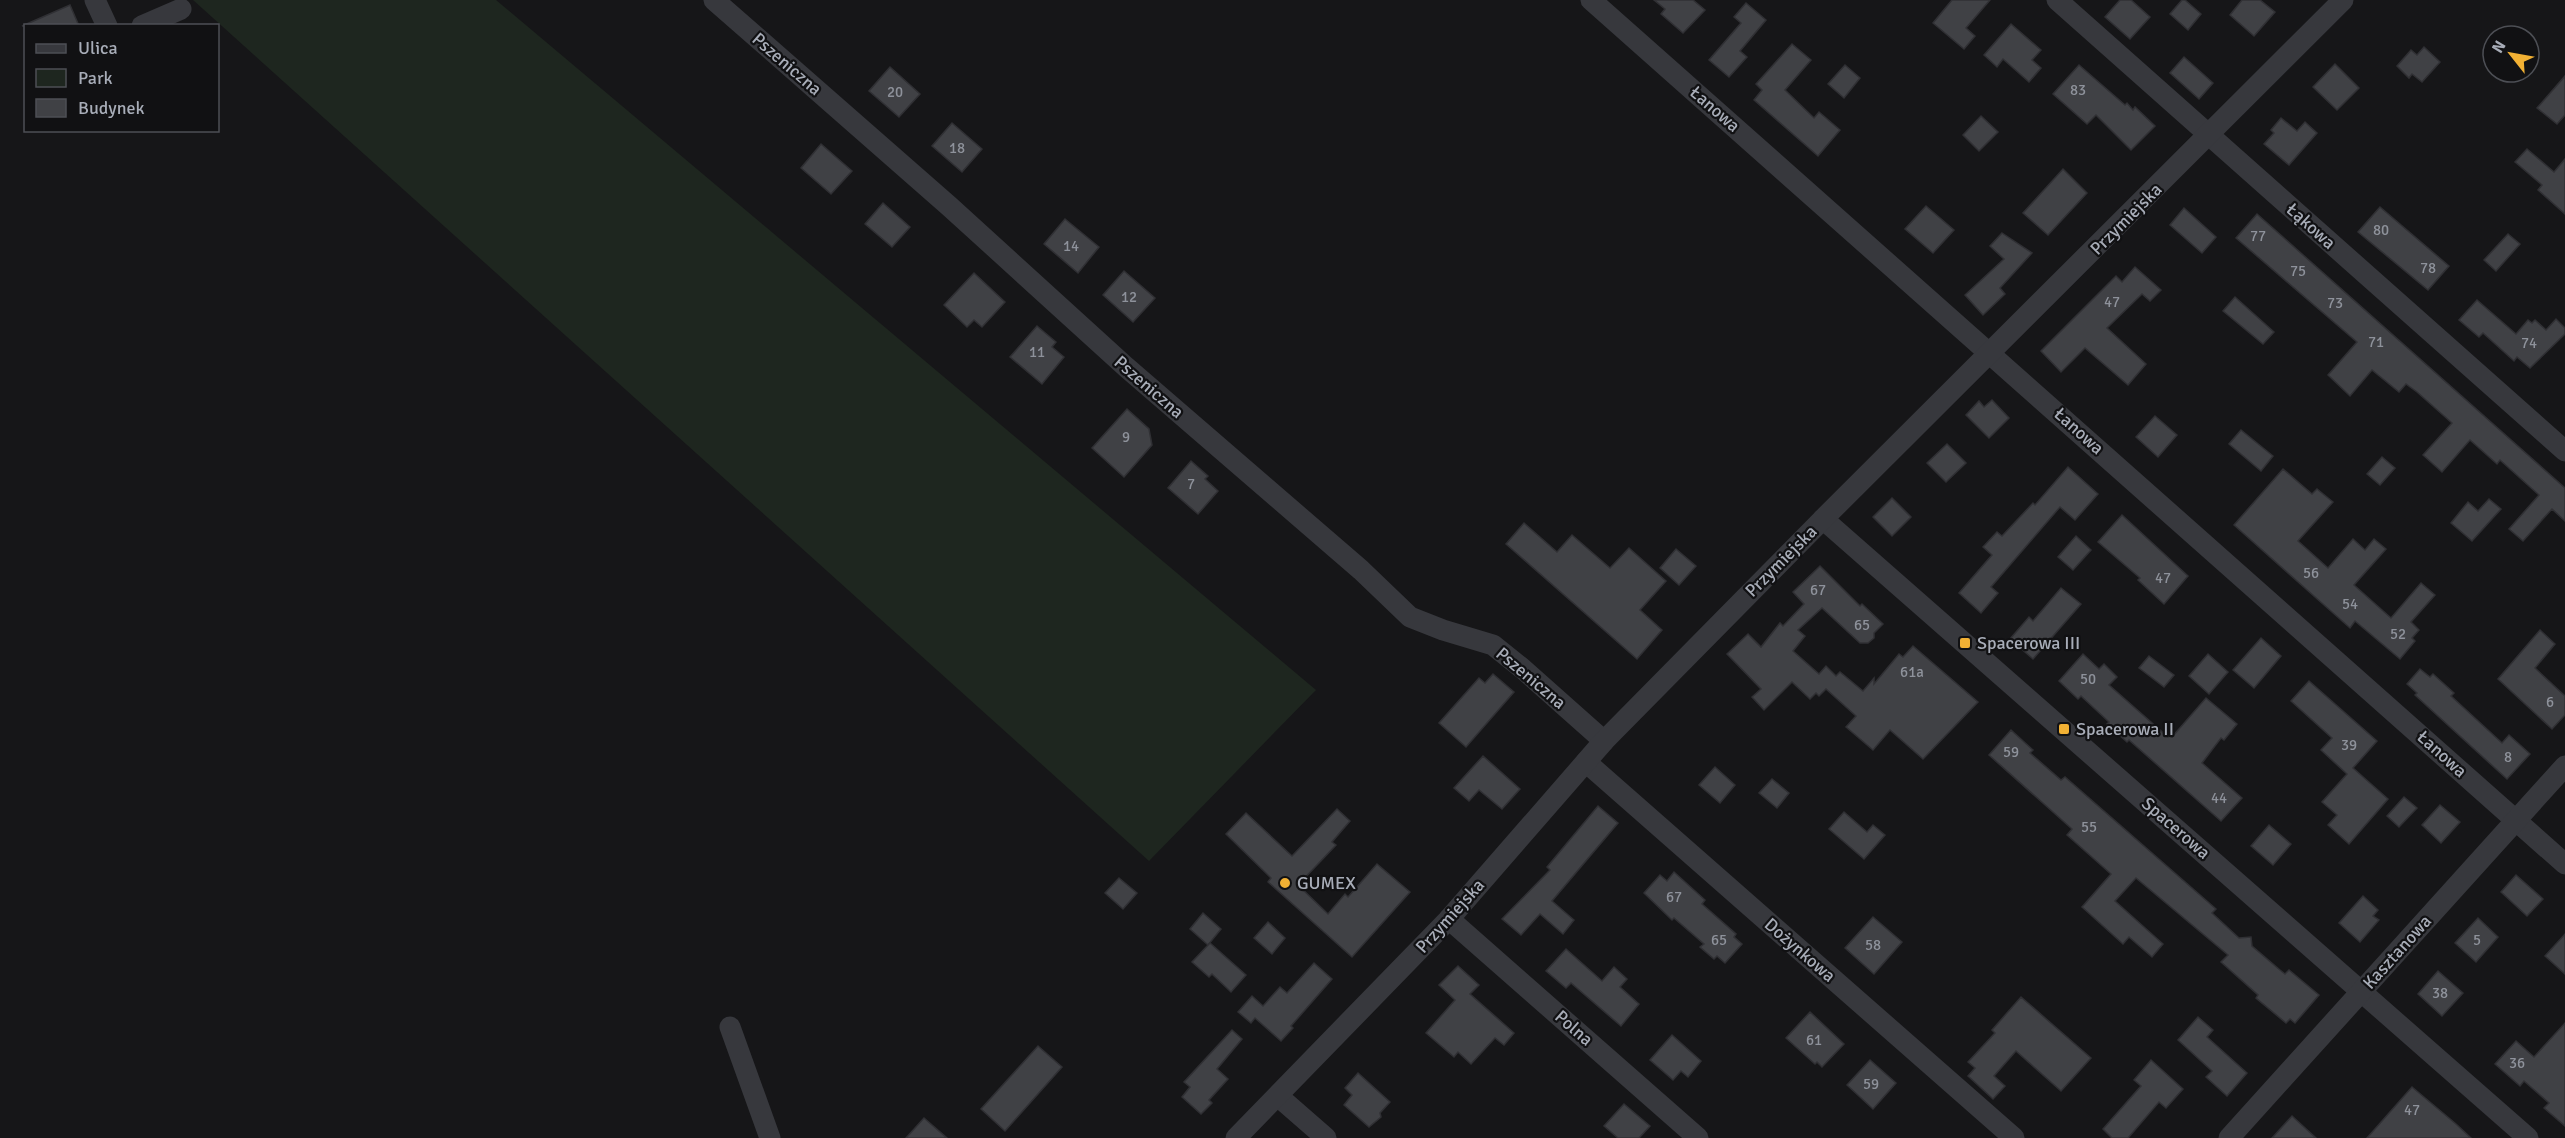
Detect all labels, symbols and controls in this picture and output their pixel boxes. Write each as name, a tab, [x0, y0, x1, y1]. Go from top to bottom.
legend	[24, 24, 219, 132]
north arrow	[2481, 24, 2541, 84]
street label: Pszeniczna	[748, 28, 826, 100]
text: Ulica	[78, 37, 118, 59]
text: N	[2488, 37, 2510, 57]
text: Park	[78, 67, 113, 89]
street label: Łanowa	[1685, 81, 1745, 137]
house number: 83	[2070, 81, 2086, 99]
house number: 20	[887, 83, 903, 101]
text: Budynek	[78, 97, 145, 119]
house number: 18	[949, 139, 965, 157]
street label: Przymiejska	[2086, 179, 2166, 259]
street label: Łąkowa	[2282, 198, 2340, 254]
house number: 80	[2373, 221, 2389, 239]
house number: 77	[2250, 227, 2266, 245]
house number: 14	[1063, 237, 1079, 255]
house number: 78	[2420, 259, 2436, 277]
house number: 75	[2290, 262, 2306, 280]
house number: 12	[1121, 288, 1137, 306]
house number: 47	[2104, 293, 2120, 311]
house number: 73	[2327, 294, 2343, 312]
house number: 71	[2368, 333, 2384, 351]
house number: 74	[2521, 334, 2537, 352]
house number: 11	[1029, 343, 1045, 361]
street label: Pszeniczna	[1110, 351, 1188, 423]
street label: Łanowa	[2050, 403, 2108, 459]
house number: 9	[1122, 428, 1130, 446]
house number: 7	[1187, 475, 1195, 493]
street label: Przymiejska	[1741, 521, 1821, 601]
house number: 56	[2303, 564, 2319, 582]
house number: 47	[2155, 569, 2171, 587]
house number: 67	[1810, 581, 1826, 599]
house number: 54	[2342, 595, 2358, 613]
house number: 65	[1854, 616, 1870, 634]
house number: 52	[2390, 625, 2406, 643]
place label: Spacerowa III	[1977, 632, 2080, 654]
marker: Spacerowa III	[1958, 636, 1972, 650]
street label: Pszeniczna	[1491, 642, 1571, 714]
house number: 61a	[1900, 663, 1924, 681]
house number: 50	[2080, 670, 2096, 688]
house number: 6	[2546, 693, 2554, 711]
place label: Spacerowa II	[2076, 718, 2174, 740]
marker: Spacerowa II	[2057, 722, 2071, 736]
street label: Łanowa	[2413, 726, 2471, 782]
house number: 39	[2341, 736, 2357, 754]
house number: 59	[2003, 743, 2019, 761]
house number: 8	[2504, 748, 2512, 766]
house number: 44	[2211, 789, 2227, 807]
street label: Spacerowa	[2137, 792, 2215, 864]
house number: 55	[2081, 818, 2097, 836]
place label: GUMEX	[1297, 872, 1356, 894]
street label: Przymiejska	[1411, 874, 1489, 958]
marker: GUMEX	[1278, 876, 1292, 890]
house number: 67	[1666, 888, 1682, 906]
street label: Kasztanowa	[2358, 910, 2436, 994]
street label: Dożynkowa	[1760, 913, 1840, 987]
house number: 65	[1711, 931, 1727, 949]
house number: 5	[2473, 931, 2481, 949]
house number: 58	[1865, 936, 1881, 954]
house number: 38	[2432, 984, 2448, 1002]
street label: Polna	[1550, 1005, 1598, 1051]
house number: 61	[1806, 1031, 1822, 1049]
house number: 36	[2509, 1054, 2525, 1072]
house number: 59	[1863, 1075, 1879, 1093]
house number: 47	[2404, 1101, 2420, 1119]

